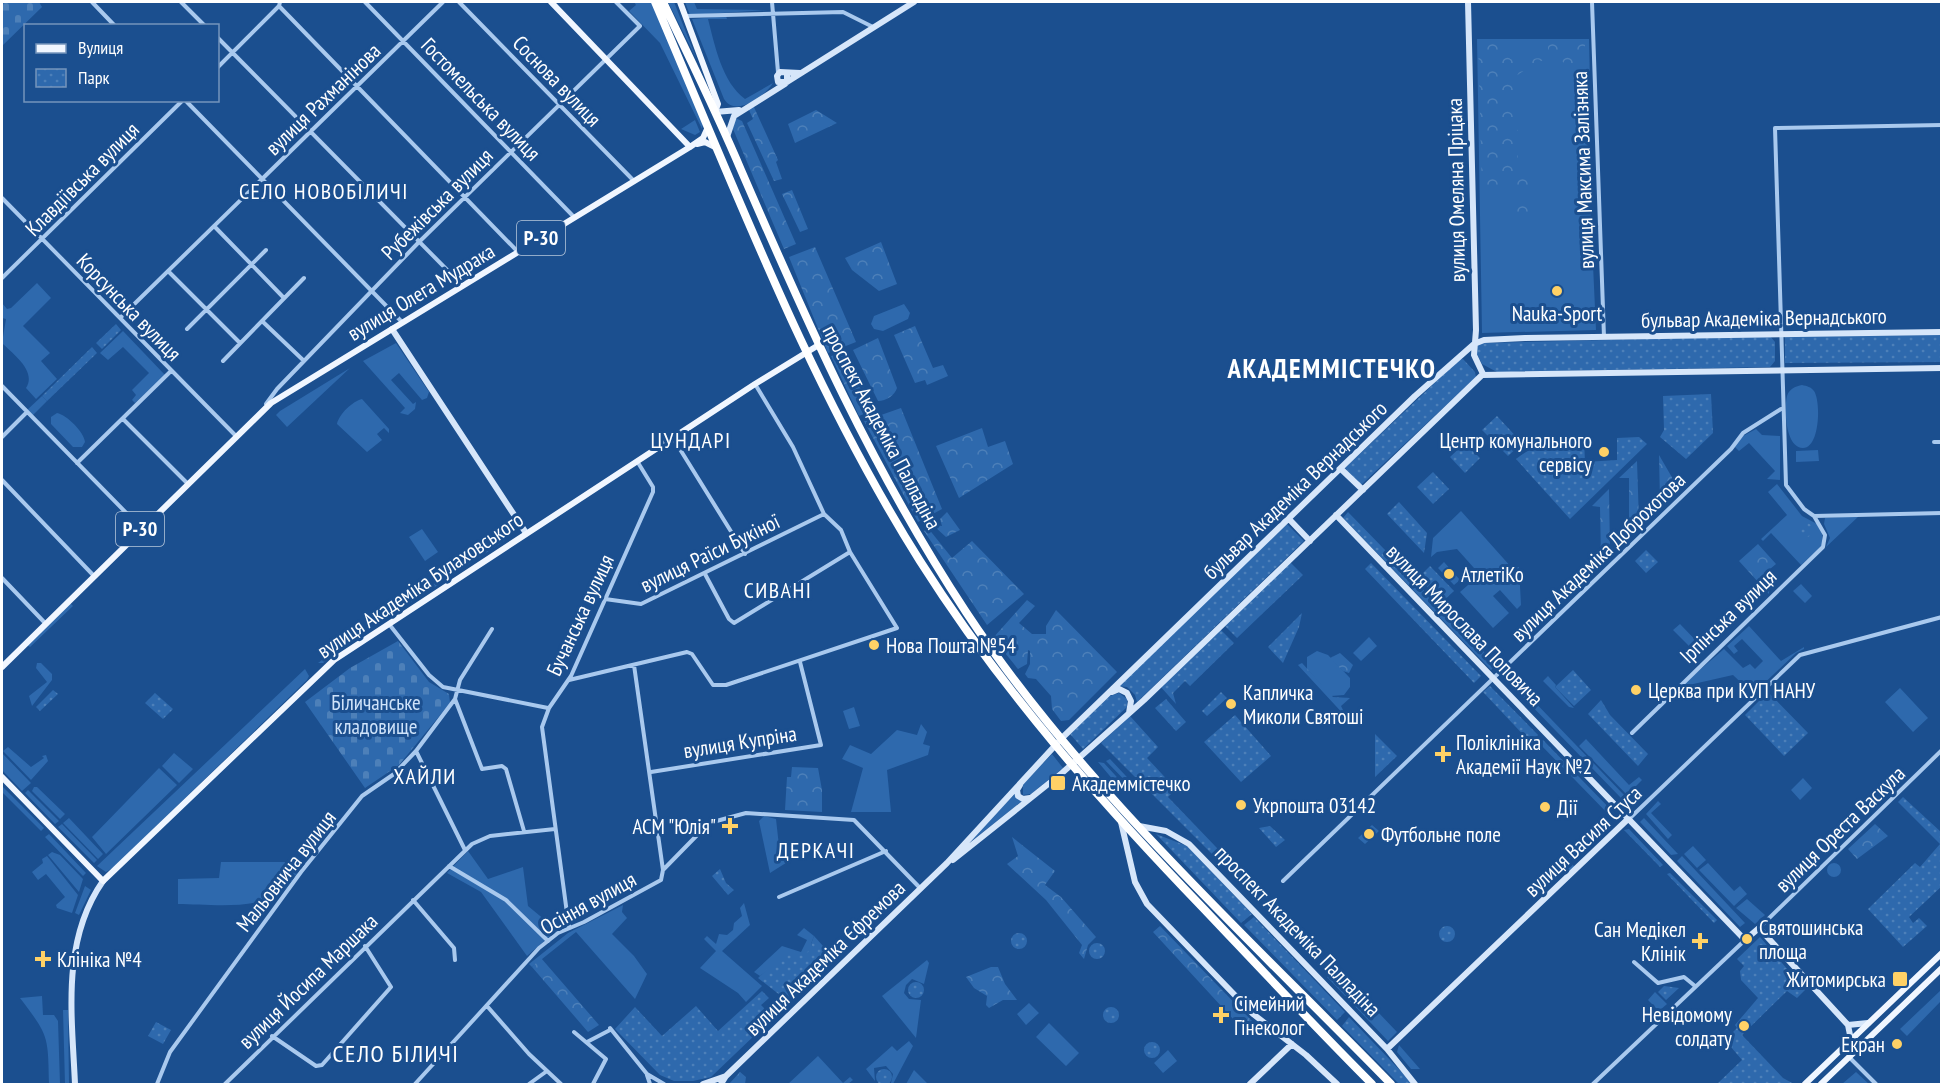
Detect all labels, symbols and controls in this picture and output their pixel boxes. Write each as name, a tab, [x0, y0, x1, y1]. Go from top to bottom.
legend	[24, 24, 219, 102]
street label: Соснова вулиця	[507, 30, 607, 132]
street label: Гостомельська вулиця	[415, 32, 547, 166]
text: Вулиця	[78, 36, 123, 59]
street label: вулиця Рахманінова	[260, 37, 386, 161]
text: Парк	[78, 66, 109, 89]
street label: вулиця Максима Залізняка	[1566, 71, 1600, 269]
street label: вулиця Омеляна Пріцака	[1441, 98, 1471, 282]
street label: Клавдіївська вулиця	[19, 116, 145, 242]
street label: Рубежівська вулиця	[376, 143, 498, 265]
district label: СЕЛО НОВОБІЛИЧІ	[239, 177, 409, 205]
road number: Р-30	[517, 221, 565, 255]
street label: вулиця Олега Мудрака	[342, 237, 500, 347]
street label: Корсунська вулиця	[71, 247, 187, 367]
marker: Nauka-Sport	[1550, 284, 1564, 298]
place label: Nauka-Sport	[1512, 300, 1603, 327]
street label: бульвар Академіка Вернадського	[1641, 302, 1887, 334]
street label: проспект Академіка Палладіна	[817, 320, 947, 534]
district label: АКАДЕММІСТЕЧКО	[1227, 351, 1436, 385]
street label: бульвар Академіка Вернадського	[1197, 395, 1393, 585]
district label: ЦУНДАРІ	[650, 426, 732, 454]
place label: Центр комунального сервісу	[1440, 427, 1592, 478]
marker: Центр комунального сервісу	[1597, 445, 1611, 459]
street label: вулиця Академіка Доброхотова	[1505, 467, 1691, 647]
street label: вулиця Академіка Булаховського	[312, 506, 528, 664]
street label: вулиця Раїси Букіної	[636, 507, 784, 598]
road number: Р-30	[116, 512, 164, 546]
street label: вулиця Мирослава Поповича	[1381, 538, 1549, 712]
street label: Бучанська вулиця	[540, 550, 620, 680]
place label: АтлетіКо	[1461, 561, 1524, 588]
street label: Ірпінська вулиця	[1674, 563, 1782, 669]
marker: АтлетіКо	[1442, 567, 1456, 581]
district label: СИВАНІ	[744, 576, 812, 604]
place label: Нова Пошта №54	[886, 632, 1017, 659]
marker: Нова Пошта №54	[867, 638, 881, 652]
place label: Церква при КУП НАНУ	[1648, 677, 1816, 704]
place label: Капличка Миколи Святоші	[1243, 679, 1364, 730]
marker: Церква при КУП НАНУ	[1629, 683, 1643, 697]
park label: Біличанське кладовище	[331, 689, 421, 740]
marker: Капличка Миколи Святоші	[1224, 697, 1238, 711]
street label: вулиця Купріна	[682, 720, 798, 764]
place label: Поліклініка Академії Наук №2	[1456, 729, 1592, 780]
marker: Поліклініка Академії Наук №2	[1434, 745, 1452, 763]
street label: вулиця Ореста Васкула	[1769, 760, 1911, 898]
district label: ХАЙЛИ	[393, 762, 457, 790]
place label: Академмістечко	[1072, 770, 1191, 797]
marker: Академмістечко	[1049, 774, 1067, 792]
street label: вулиця Василя Стуса	[1519, 780, 1647, 902]
place label: Укрпошта 03142	[1253, 792, 1376, 819]
place label: Дії	[1557, 794, 1578, 821]
marker: Укрпошта 03142	[1234, 798, 1248, 812]
marker: Дії	[1538, 800, 1552, 814]
street label: Мальовнича вулиця	[230, 805, 342, 937]
place label: АСМ "Юлія"	[632, 813, 716, 840]
marker: АСМ "Юлія"	[721, 817, 739, 835]
place label: Футбольне поле	[1381, 821, 1501, 848]
marker: Футбольне поле	[1362, 827, 1376, 841]
district label: ДЕРКАЧІ	[777, 836, 855, 864]
street label: проспект Академіка Палладіна	[1209, 840, 1387, 1022]
street label: Осіння вулиця	[535, 866, 641, 940]
street label: вулиця Академіка Єфремова	[739, 875, 911, 1041]
street label: вулиця Йосипа Маршака	[233, 908, 383, 1054]
place label: Святошинська площа	[1759, 914, 1863, 965]
place label: Сан Медікел Клінік	[1594, 916, 1686, 967]
marker: Сан Медікел Клінік	[1691, 932, 1709, 950]
marker: Святошинська площа	[1740, 932, 1754, 946]
place label: Клініка №4	[57, 946, 142, 973]
marker: Клініка №4	[34, 950, 52, 968]
place label: Житомирська	[1785, 966, 1886, 993]
marker: Житомирська	[1891, 970, 1909, 988]
place label: Сімейний Гінеколог	[1234, 990, 1305, 1041]
place label: Невідомому солдату	[1642, 1001, 1732, 1052]
marker: Сімейний Гінеколог	[1212, 1006, 1230, 1024]
marker: Невідомому солдату	[1737, 1019, 1751, 1033]
place label: Екран	[1841, 1031, 1885, 1058]
marker: Екран	[1890, 1037, 1904, 1051]
district label: СЕЛО БІЛИЧІ	[333, 1038, 459, 1069]

